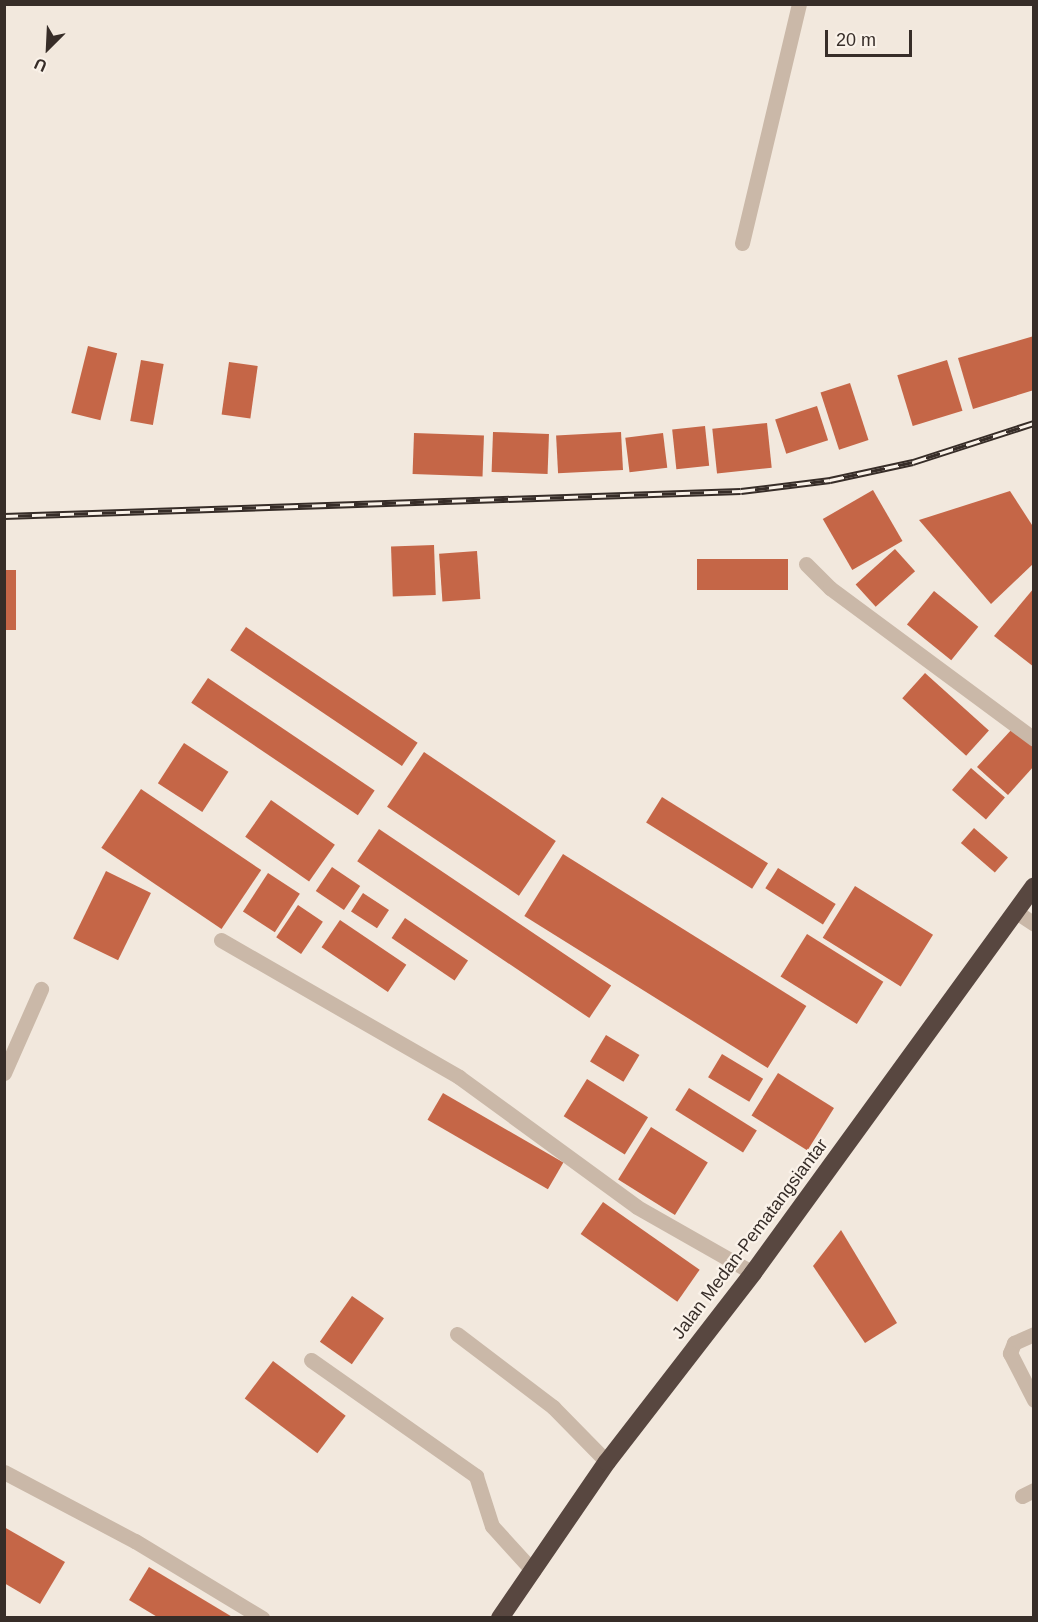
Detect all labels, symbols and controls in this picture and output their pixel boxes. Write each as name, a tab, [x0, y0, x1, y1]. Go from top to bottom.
north arrow	[18, 18, 78, 78]
scale bar	[828, 18, 915, 56]
text: 20 m	[836, 30, 876, 50]
text: U	[32, 55, 49, 75]
street label: Jalan Medan-Pematangsiantar	[668, 1135, 832, 1343]

